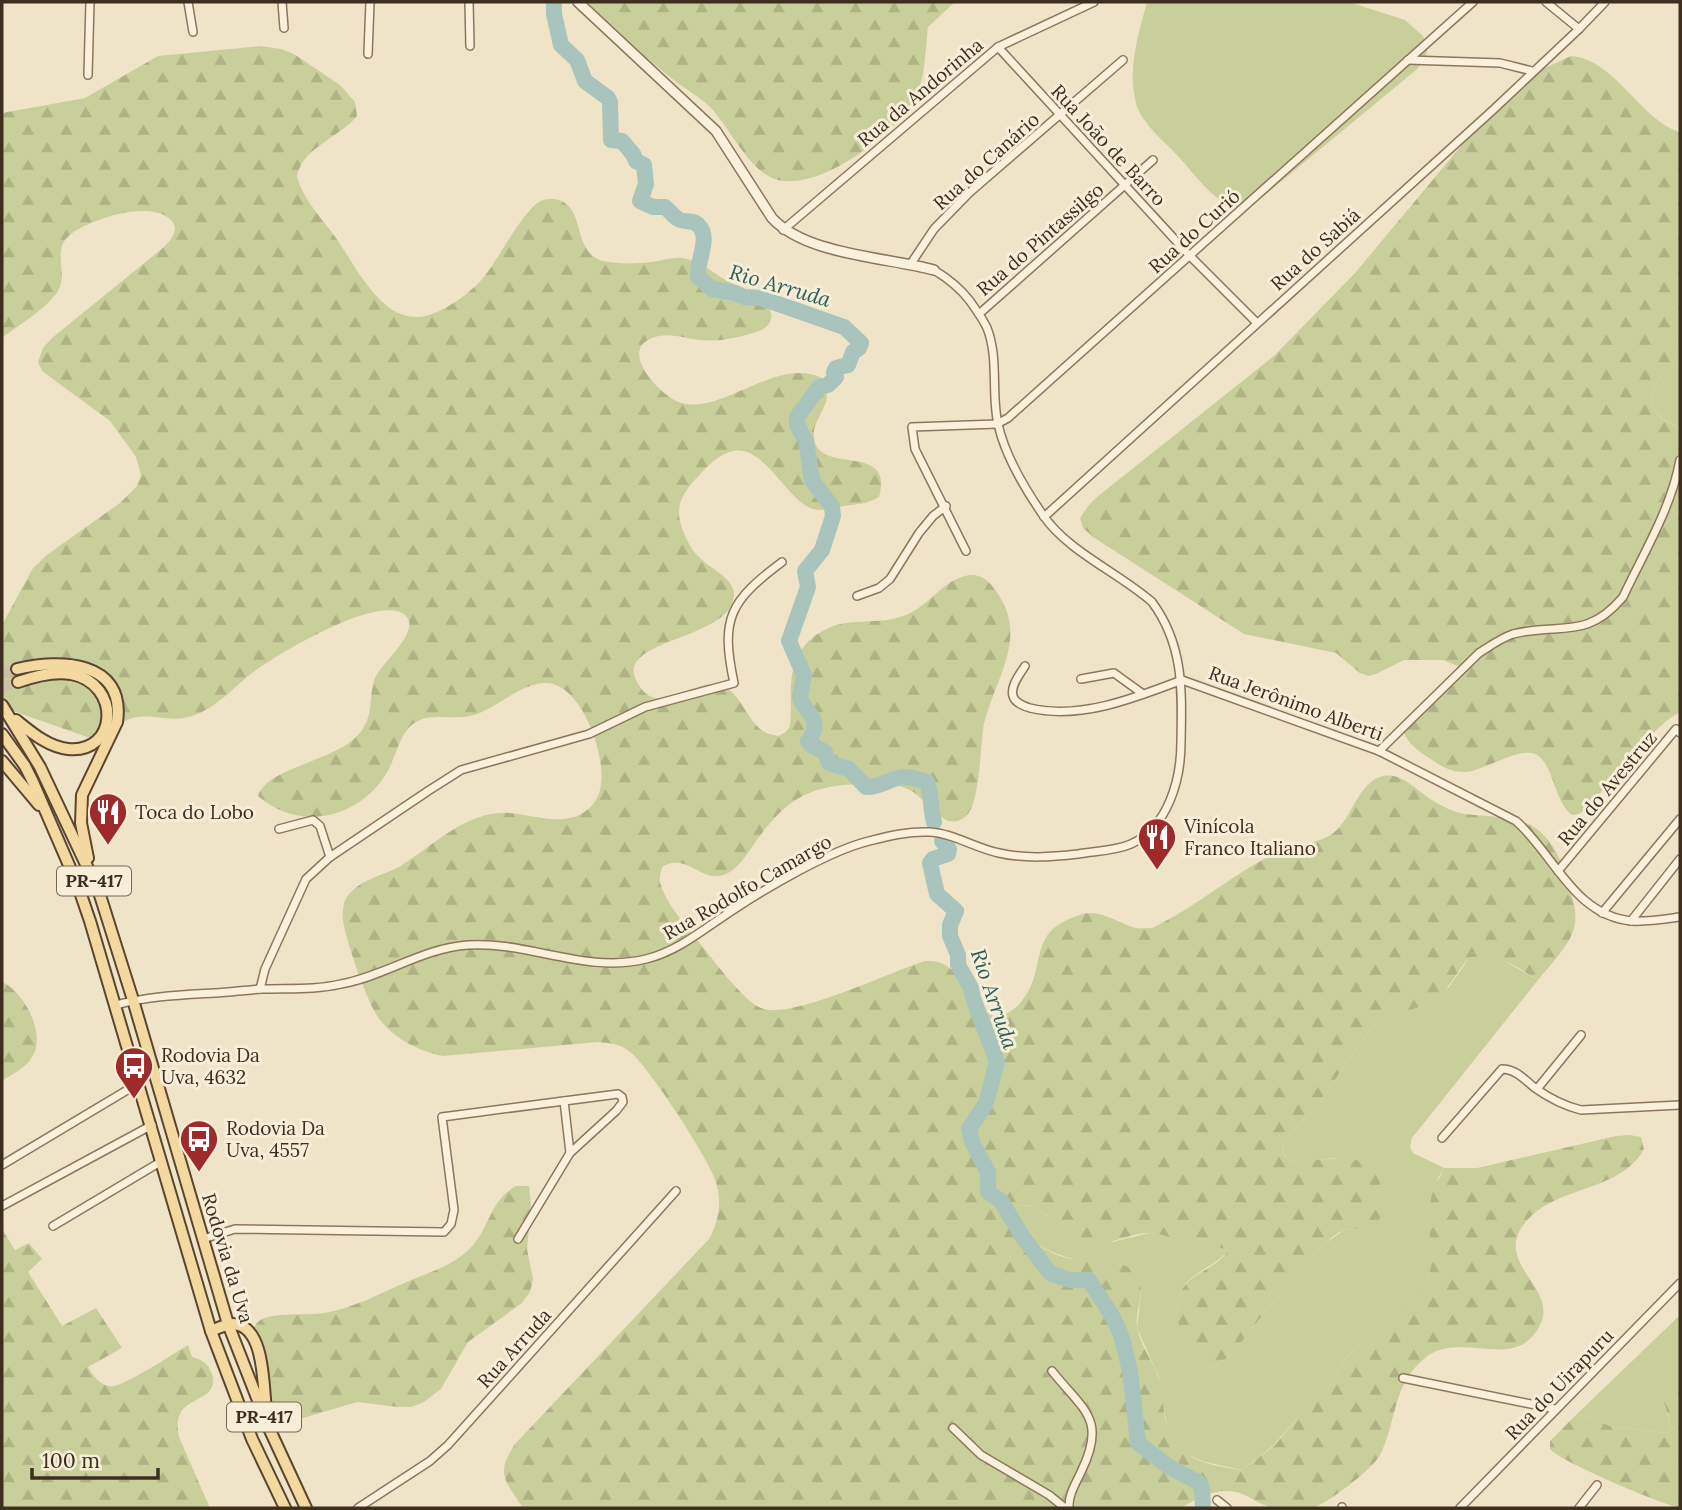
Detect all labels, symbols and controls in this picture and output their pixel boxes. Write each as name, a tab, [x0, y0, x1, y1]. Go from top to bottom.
street label: Rua da Andorinha	[852, 32, 988, 151]
street label: Rua João de Barro	[1046, 79, 1172, 211]
street label: Rua do Canário	[928, 107, 1044, 215]
street label: Rua do Pintassilgo	[972, 177, 1108, 301]
street label: Rua do Curió	[1143, 184, 1245, 278]
street label: Rua do Sabiá	[1265, 202, 1365, 296]
water label: Rio Arruda	[726, 258, 834, 313]
street label: Rua Jerônimo Alberti	[1206, 660, 1386, 746]
street label: Rua do Avestruz	[1552, 726, 1662, 850]
restaurant icon: Toca do Lobo	[87, 791, 129, 846]
place label: Toca do Lobo	[135, 800, 254, 824]
place label: Vinícola Franco Italiano	[1183, 814, 1316, 860]
restaurant icon: Vinícola Franco Italiano	[1136, 816, 1178, 871]
street label: Rua Rodolfo Camargo	[658, 829, 836, 945]
road number: PR-417	[57, 866, 131, 896]
water label: Rio Arruda	[965, 945, 1024, 1053]
place label: Rodovia Da Uva, 4632	[161, 1043, 260, 1089]
bus stop icon: Rodovia Da Uva, 4632	[113, 1045, 155, 1100]
place label: Rodovia Da Uva, 4557	[226, 1116, 325, 1162]
bus stop icon: Rodovia Da Uva, 4557	[178, 1118, 220, 1173]
street label: Rodovia da Uva	[197, 1190, 259, 1326]
street label: Rua Arruda	[472, 1303, 556, 1393]
street label: Rua do Uirapuru	[1500, 1323, 1618, 1445]
road number: PR-417	[227, 1402, 301, 1432]
scale bar	[32, 1436, 158, 1480]
text: 100 m	[42, 1447, 100, 1474]

